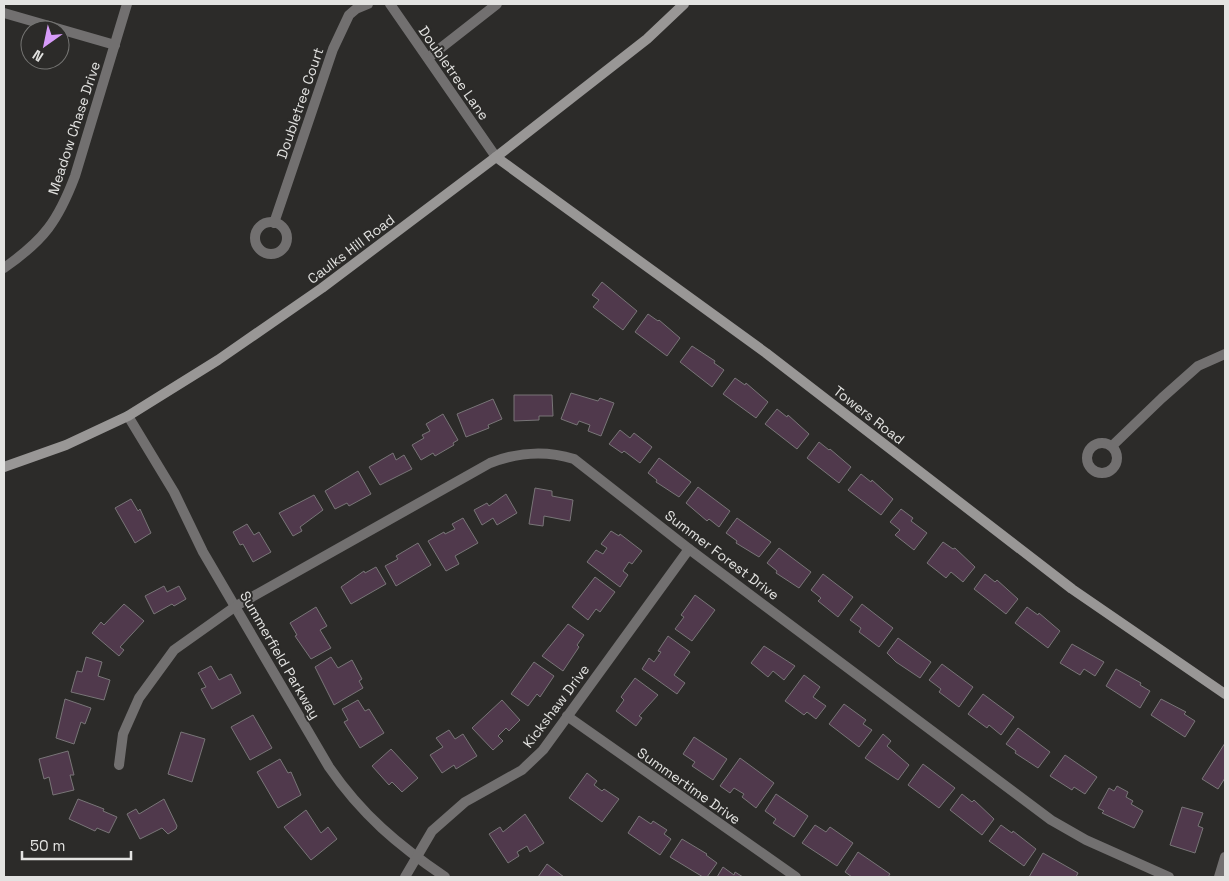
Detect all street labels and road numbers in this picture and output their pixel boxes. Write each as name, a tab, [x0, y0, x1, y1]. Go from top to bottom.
street label: Doubletree Lane	[415, 22, 493, 124]
street label: Doubletree Court	[273, 45, 327, 161]
street label: Meadow Chase Drive	[44, 59, 104, 197]
street label: Caulks Hill Road	[304, 210, 398, 288]
street label: Towers Road	[830, 382, 908, 448]
street label: Summer Forest Drive	[661, 506, 783, 604]
street label: Summerfield Parkway	[236, 588, 324, 722]
street label: Kickshaw Drive	[519, 661, 593, 751]
street label: Summertime Drive	[634, 744, 744, 828]

